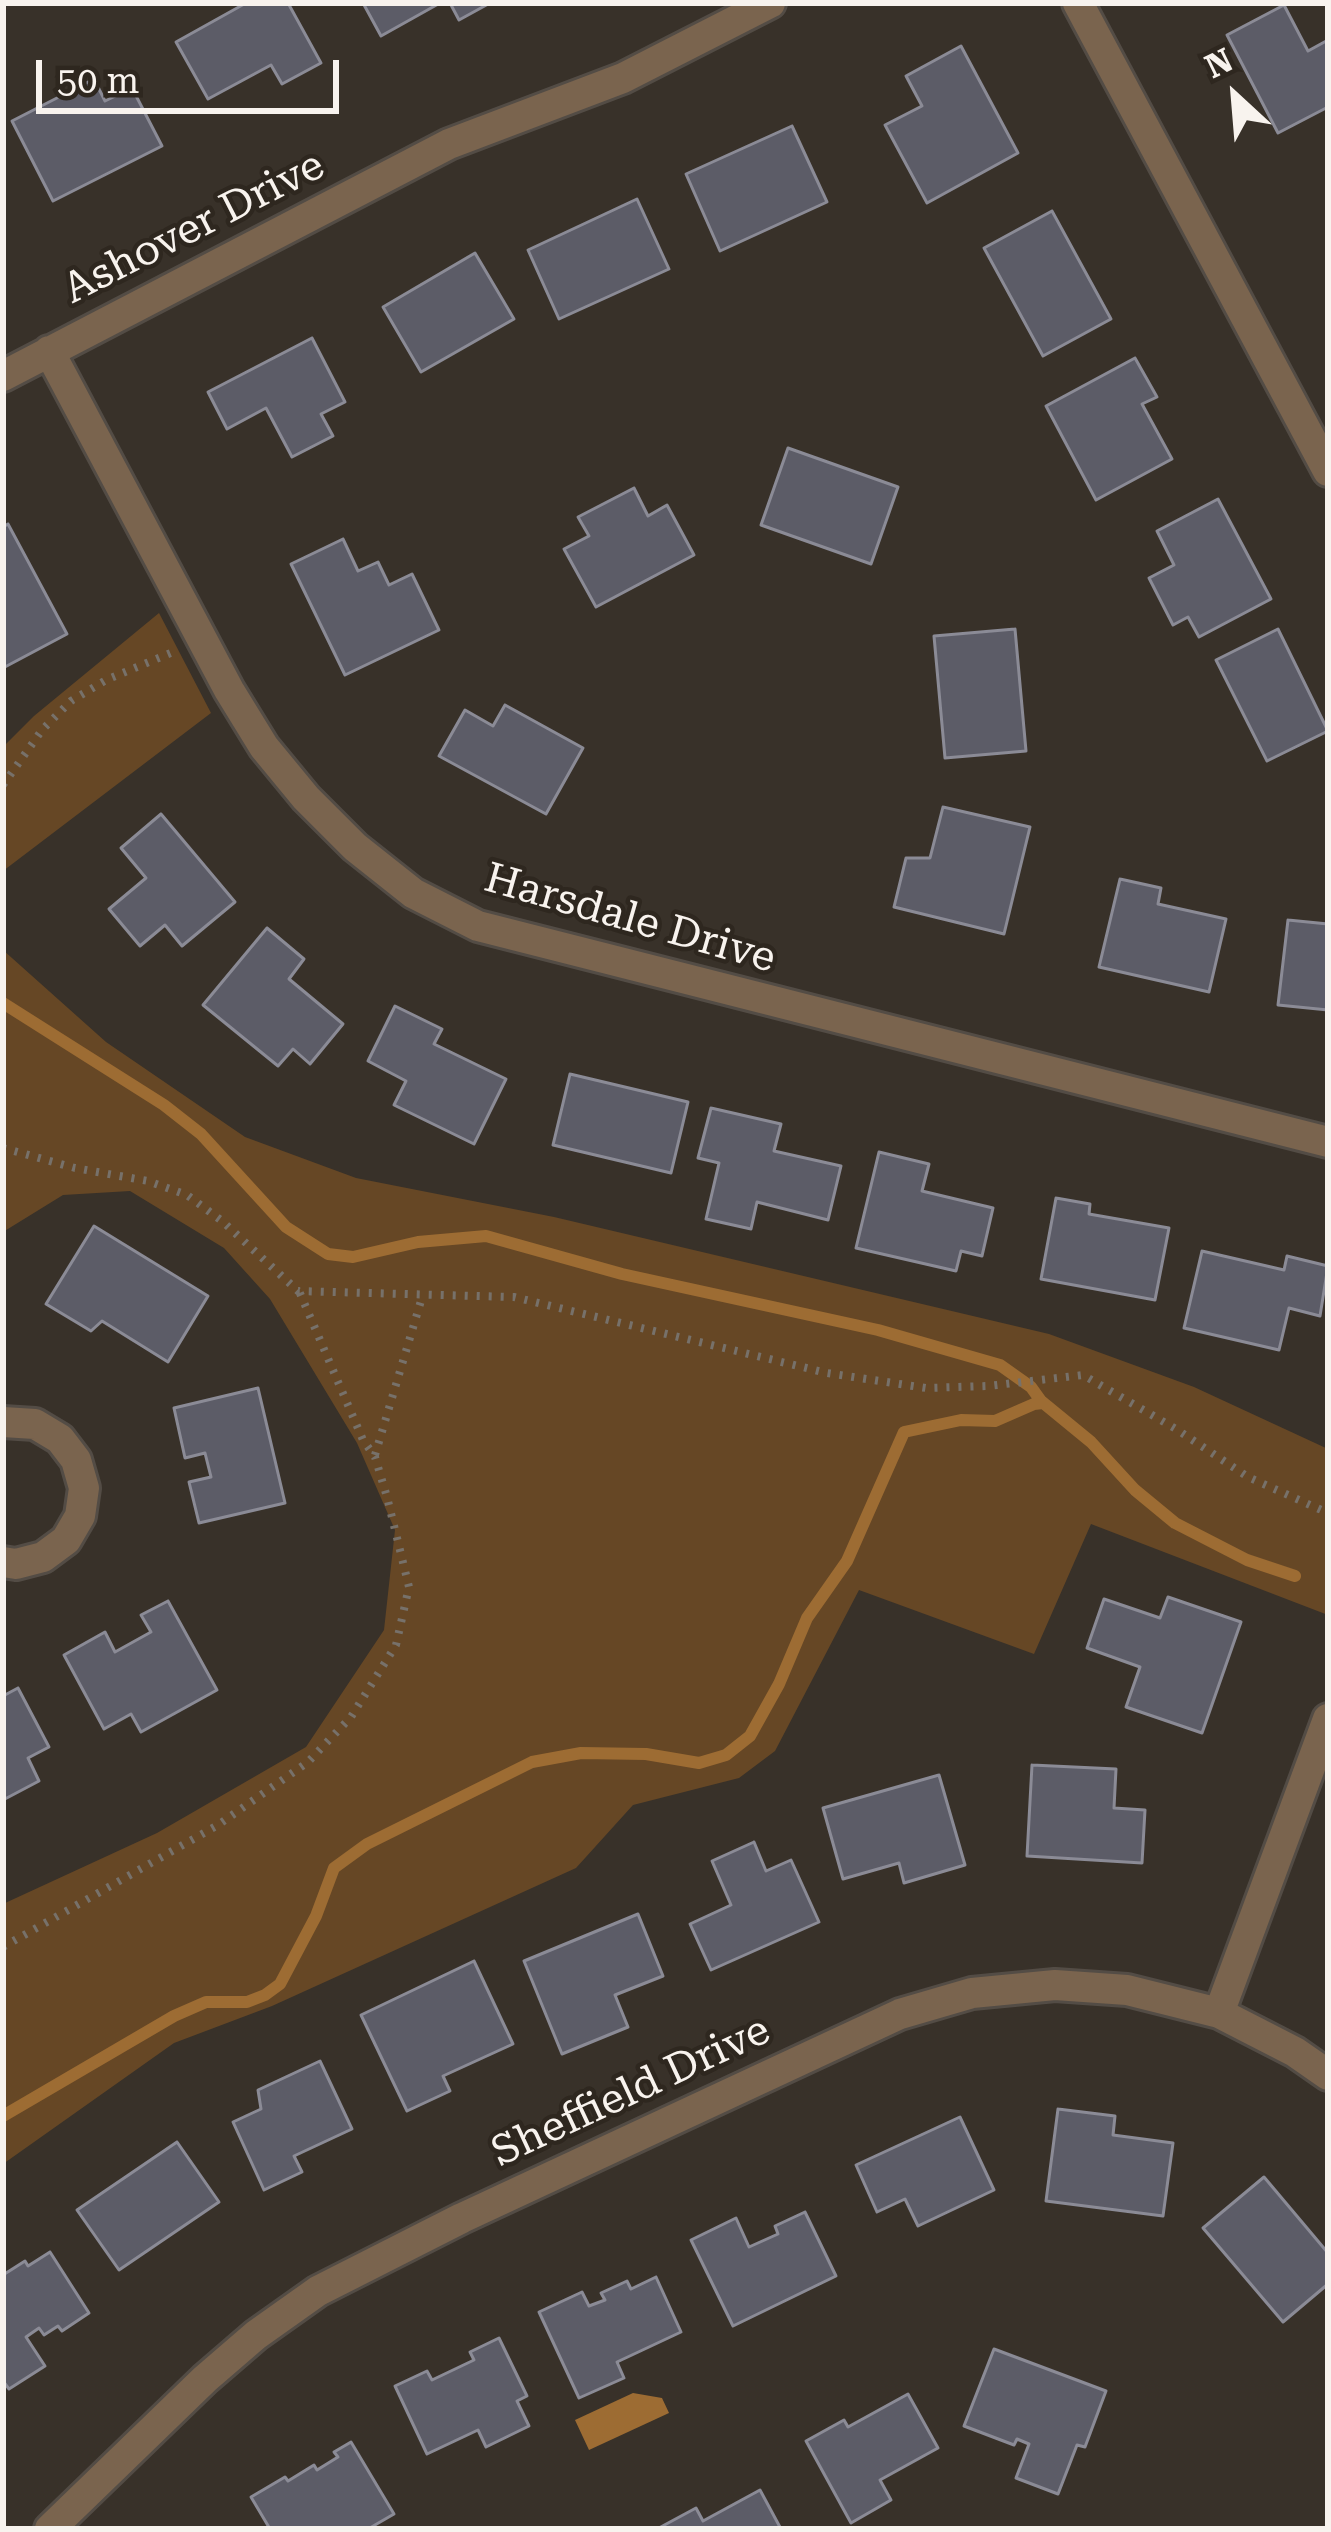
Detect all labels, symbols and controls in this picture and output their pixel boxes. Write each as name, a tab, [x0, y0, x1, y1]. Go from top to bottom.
scale bar	[42, 36, 345, 110]
north arrow	[1175, 36, 1295, 156]
text: N	[1199, 40, 1239, 86]
text: 50 m	[57, 60, 139, 102]
street label: Ashover Drive	[55, 141, 333, 315]
street label: Harsdale Drive	[479, 853, 781, 985]
street label: Sheffield Drive	[484, 2006, 778, 2178]

